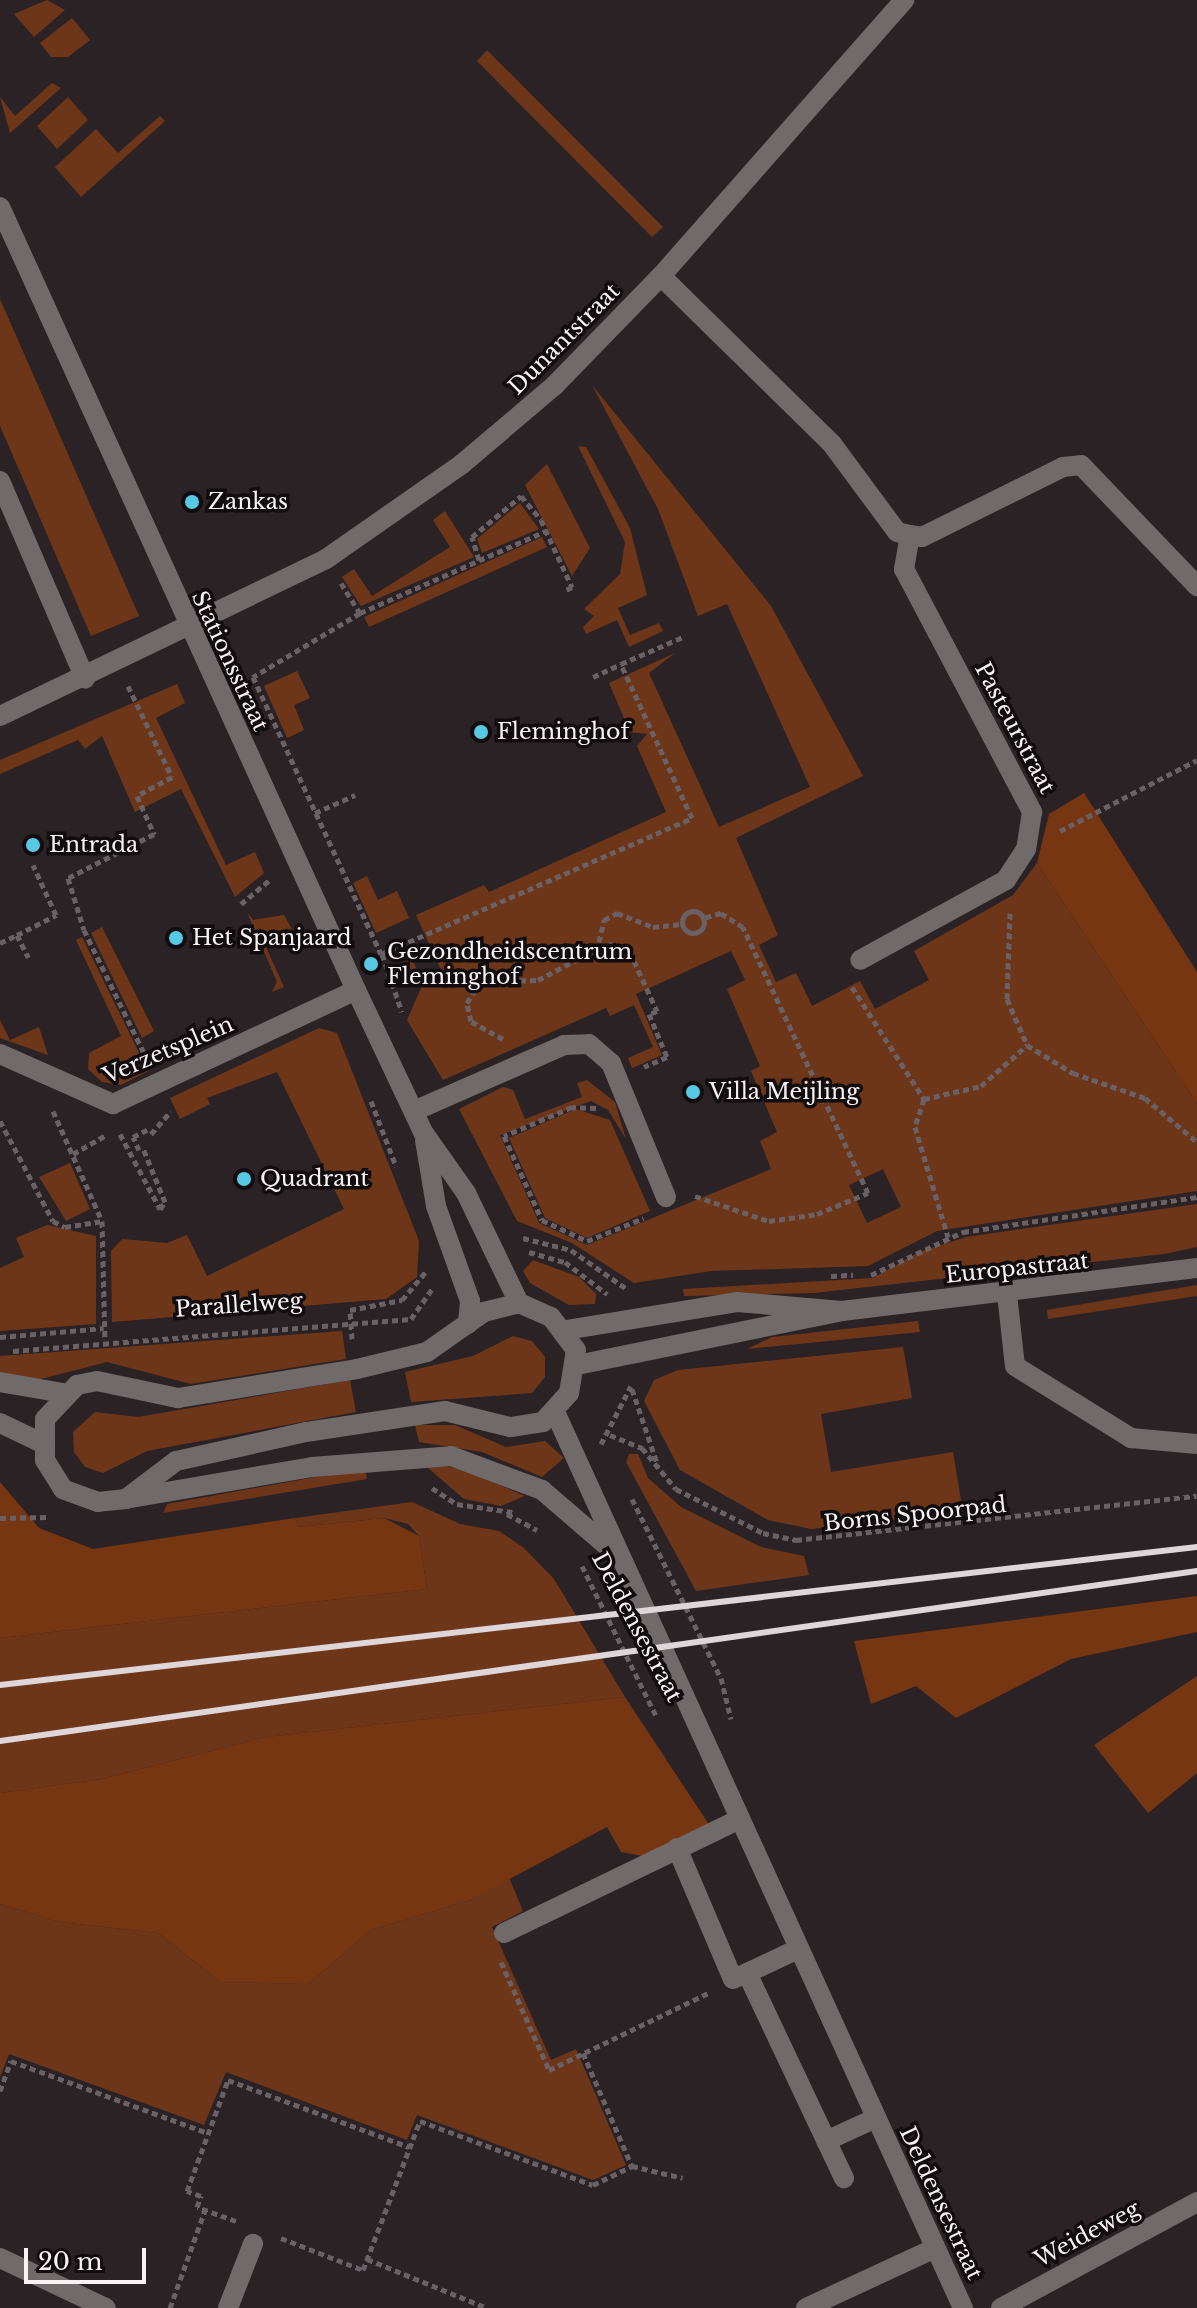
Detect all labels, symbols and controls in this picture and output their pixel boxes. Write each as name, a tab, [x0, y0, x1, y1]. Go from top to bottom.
street label: Dunantstraat	[503, 278, 625, 400]
place label: Zankas	[208, 489, 288, 515]
marker: Zankas	[183, 493, 201, 511]
street label: Stationsstraat	[186, 587, 274, 735]
street label: Pasteurstraat	[969, 658, 1061, 798]
place label: Fleminghof	[497, 719, 630, 745]
marker: Fleminghof	[472, 723, 490, 741]
place label: Entrada	[49, 832, 138, 858]
marker: Entrada	[24, 836, 42, 854]
place label: Het Spanjaard	[192, 925, 352, 951]
marker: Het Spanjaard	[167, 929, 185, 947]
place label: Gezondheidscentrum Fleminghof	[387, 938, 632, 990]
marker: Gezondheidscentrum Fleminghof	[362, 955, 380, 973]
street label: Verzetsplein	[99, 1011, 237, 1089]
place label: Villa Meijling	[709, 1079, 860, 1105]
marker: Villa Meijling	[684, 1083, 702, 1101]
place label: Quadrant	[260, 1166, 369, 1192]
marker: Quadrant	[235, 1170, 253, 1188]
street label: Europastraat	[944, 1247, 1090, 1289]
street label: Parallelweg	[174, 1287, 304, 1323]
street label: Borns Spoorpad	[822, 1491, 1008, 1537]
street label: Deldensestraat	[586, 1548, 688, 1706]
street label: Deldensestraat	[894, 2122, 988, 2284]
street label: Weideweg	[1030, 2195, 1144, 2273]
scale bar	[28, 2232, 150, 2282]
text: 20 m	[38, 2247, 103, 2276]

